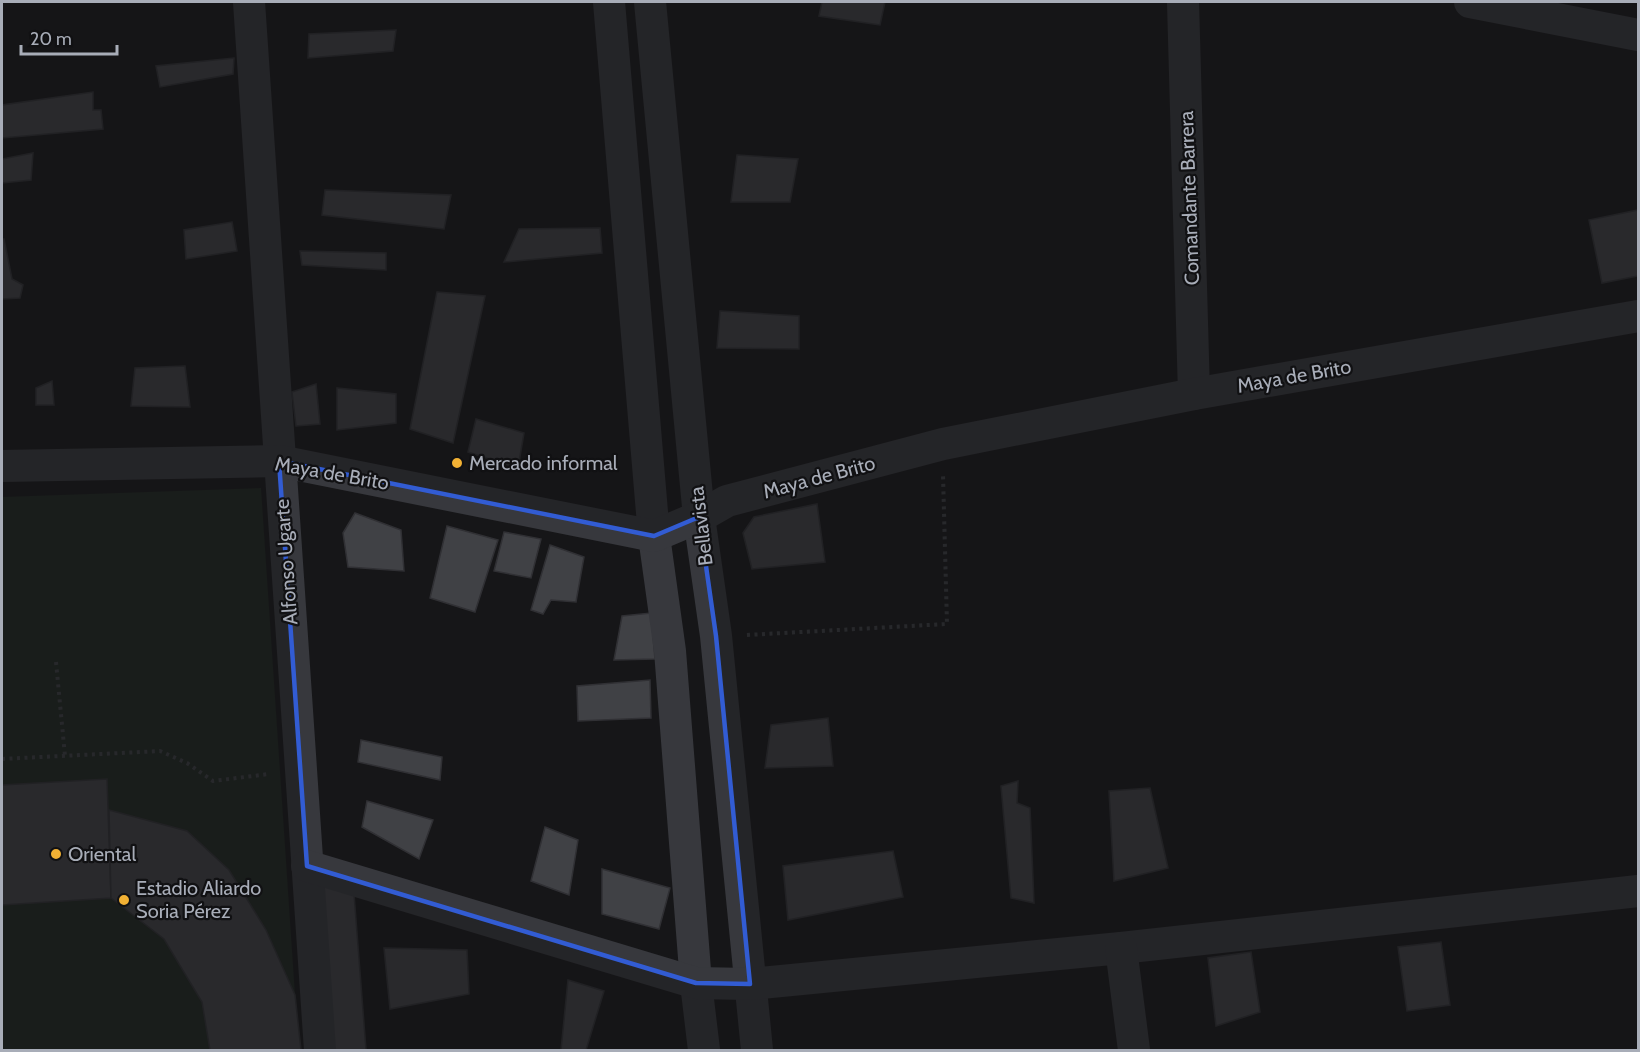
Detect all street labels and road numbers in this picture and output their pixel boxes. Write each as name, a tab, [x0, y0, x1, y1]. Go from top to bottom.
street label: Comandante Barrera	[1174, 110, 1204, 286]
street label: Maya de Brito	[1235, 354, 1353, 398]
street label: Maya de Brito	[760, 450, 878, 504]
street label: Maya de Brito	[273, 451, 391, 495]
street label: Bellavista	[684, 485, 718, 567]
street label: Alfonso Ugarte	[270, 498, 302, 626]

